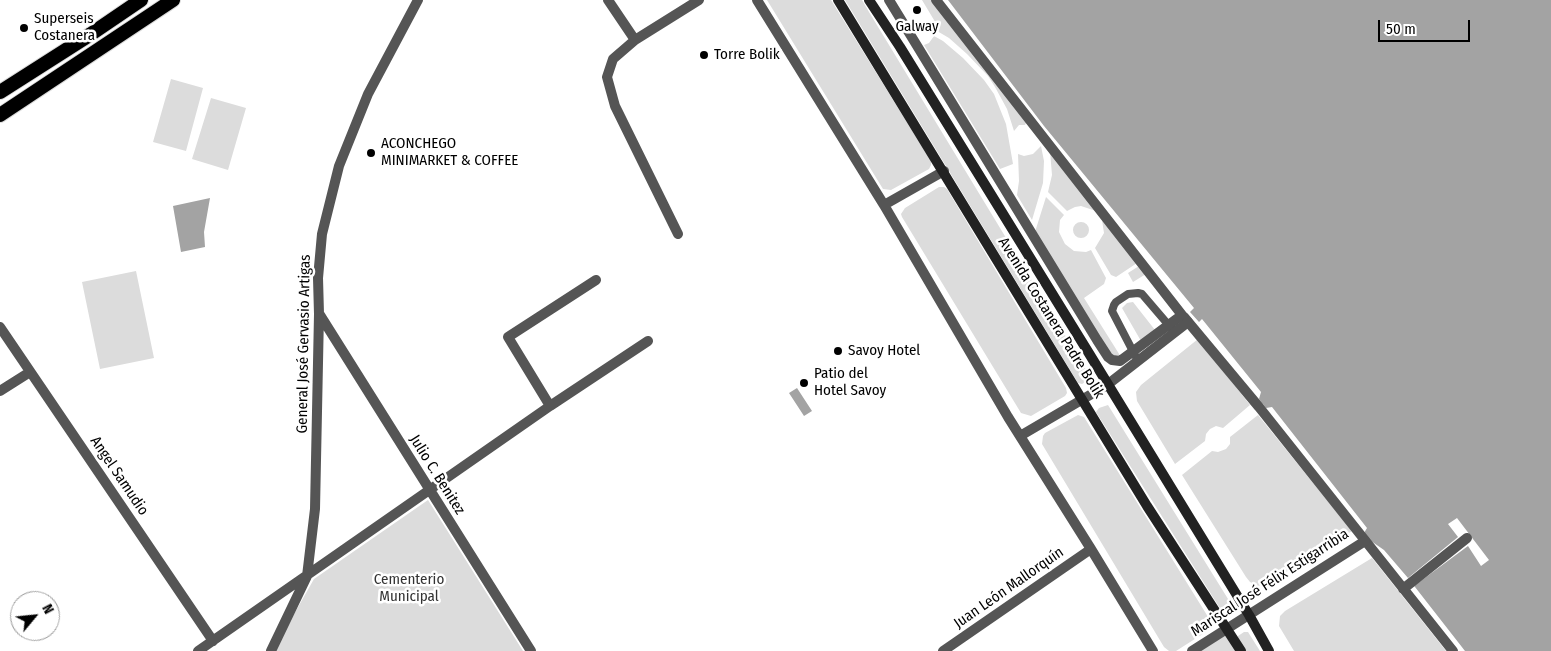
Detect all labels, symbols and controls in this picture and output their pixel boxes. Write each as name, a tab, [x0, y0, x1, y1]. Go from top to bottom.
marker: Galway	[911, 4, 923, 16]
place label: Superseis Costanera	[34, 10, 95, 45]
scale bar	[1381, 10, 1474, 42]
place label: Galway	[895, 18, 939, 36]
text: 50 m	[1386, 20, 1416, 38]
marker: Superseis Costanera	[18, 22, 30, 34]
place label: Torre Bolik	[714, 46, 780, 64]
marker: Torre Bolik	[698, 49, 710, 61]
place label: ACONCHEGO MINIMARKET & COFFEE	[381, 135, 518, 170]
marker: ACONCHEGO MINIMARKET & COFFEE	[365, 147, 377, 159]
street label: Avenida Costanera Padre Bolik	[994, 234, 1108, 402]
street label: General José Gervasio Artigas	[293, 254, 315, 434]
place label: Savoy Hotel	[848, 342, 920, 360]
marker: Savoy Hotel	[832, 345, 844, 357]
place label: Patio del Hotel Savoy	[814, 365, 886, 400]
marker: Patio del Hotel Savoy	[798, 377, 810, 389]
street label: Julio C. Benitez	[405, 432, 469, 518]
street label: Angel Samudio	[86, 433, 152, 519]
street label: Mariscal José Félix Estigarribia	[1188, 525, 1352, 641]
street label: Juan León Mallorquín	[951, 543, 1067, 633]
park label: Cementerio Municipal	[374, 571, 444, 606]
north arrow	[10, 591, 60, 641]
text: N	[38, 601, 57, 617]

